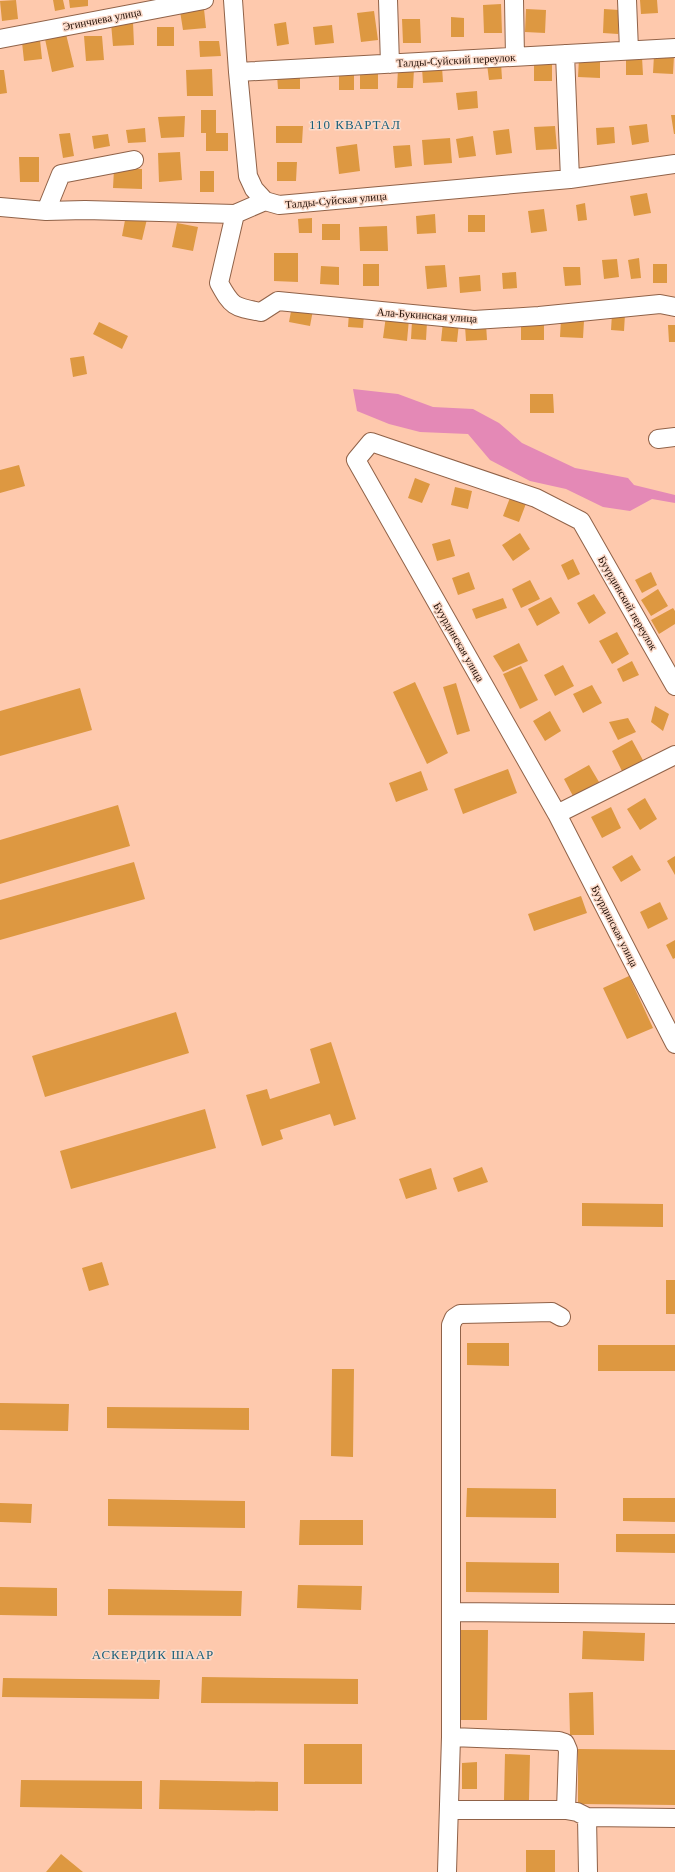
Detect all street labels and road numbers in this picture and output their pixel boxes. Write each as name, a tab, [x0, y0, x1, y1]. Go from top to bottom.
street label: Эгинчиева улица	[62, 5, 142, 32]
street label: Талды-Суйский переулок	[396, 51, 516, 69]
street label: Талды-Суйская улица	[285, 190, 387, 210]
street label: Ала-Букинская улица	[376, 306, 478, 325]
street label: Буурдинский переулок	[596, 554, 660, 653]
street label: Буурдинская улица	[431, 600, 487, 684]
street label: Буурдинская улица	[589, 883, 641, 969]

